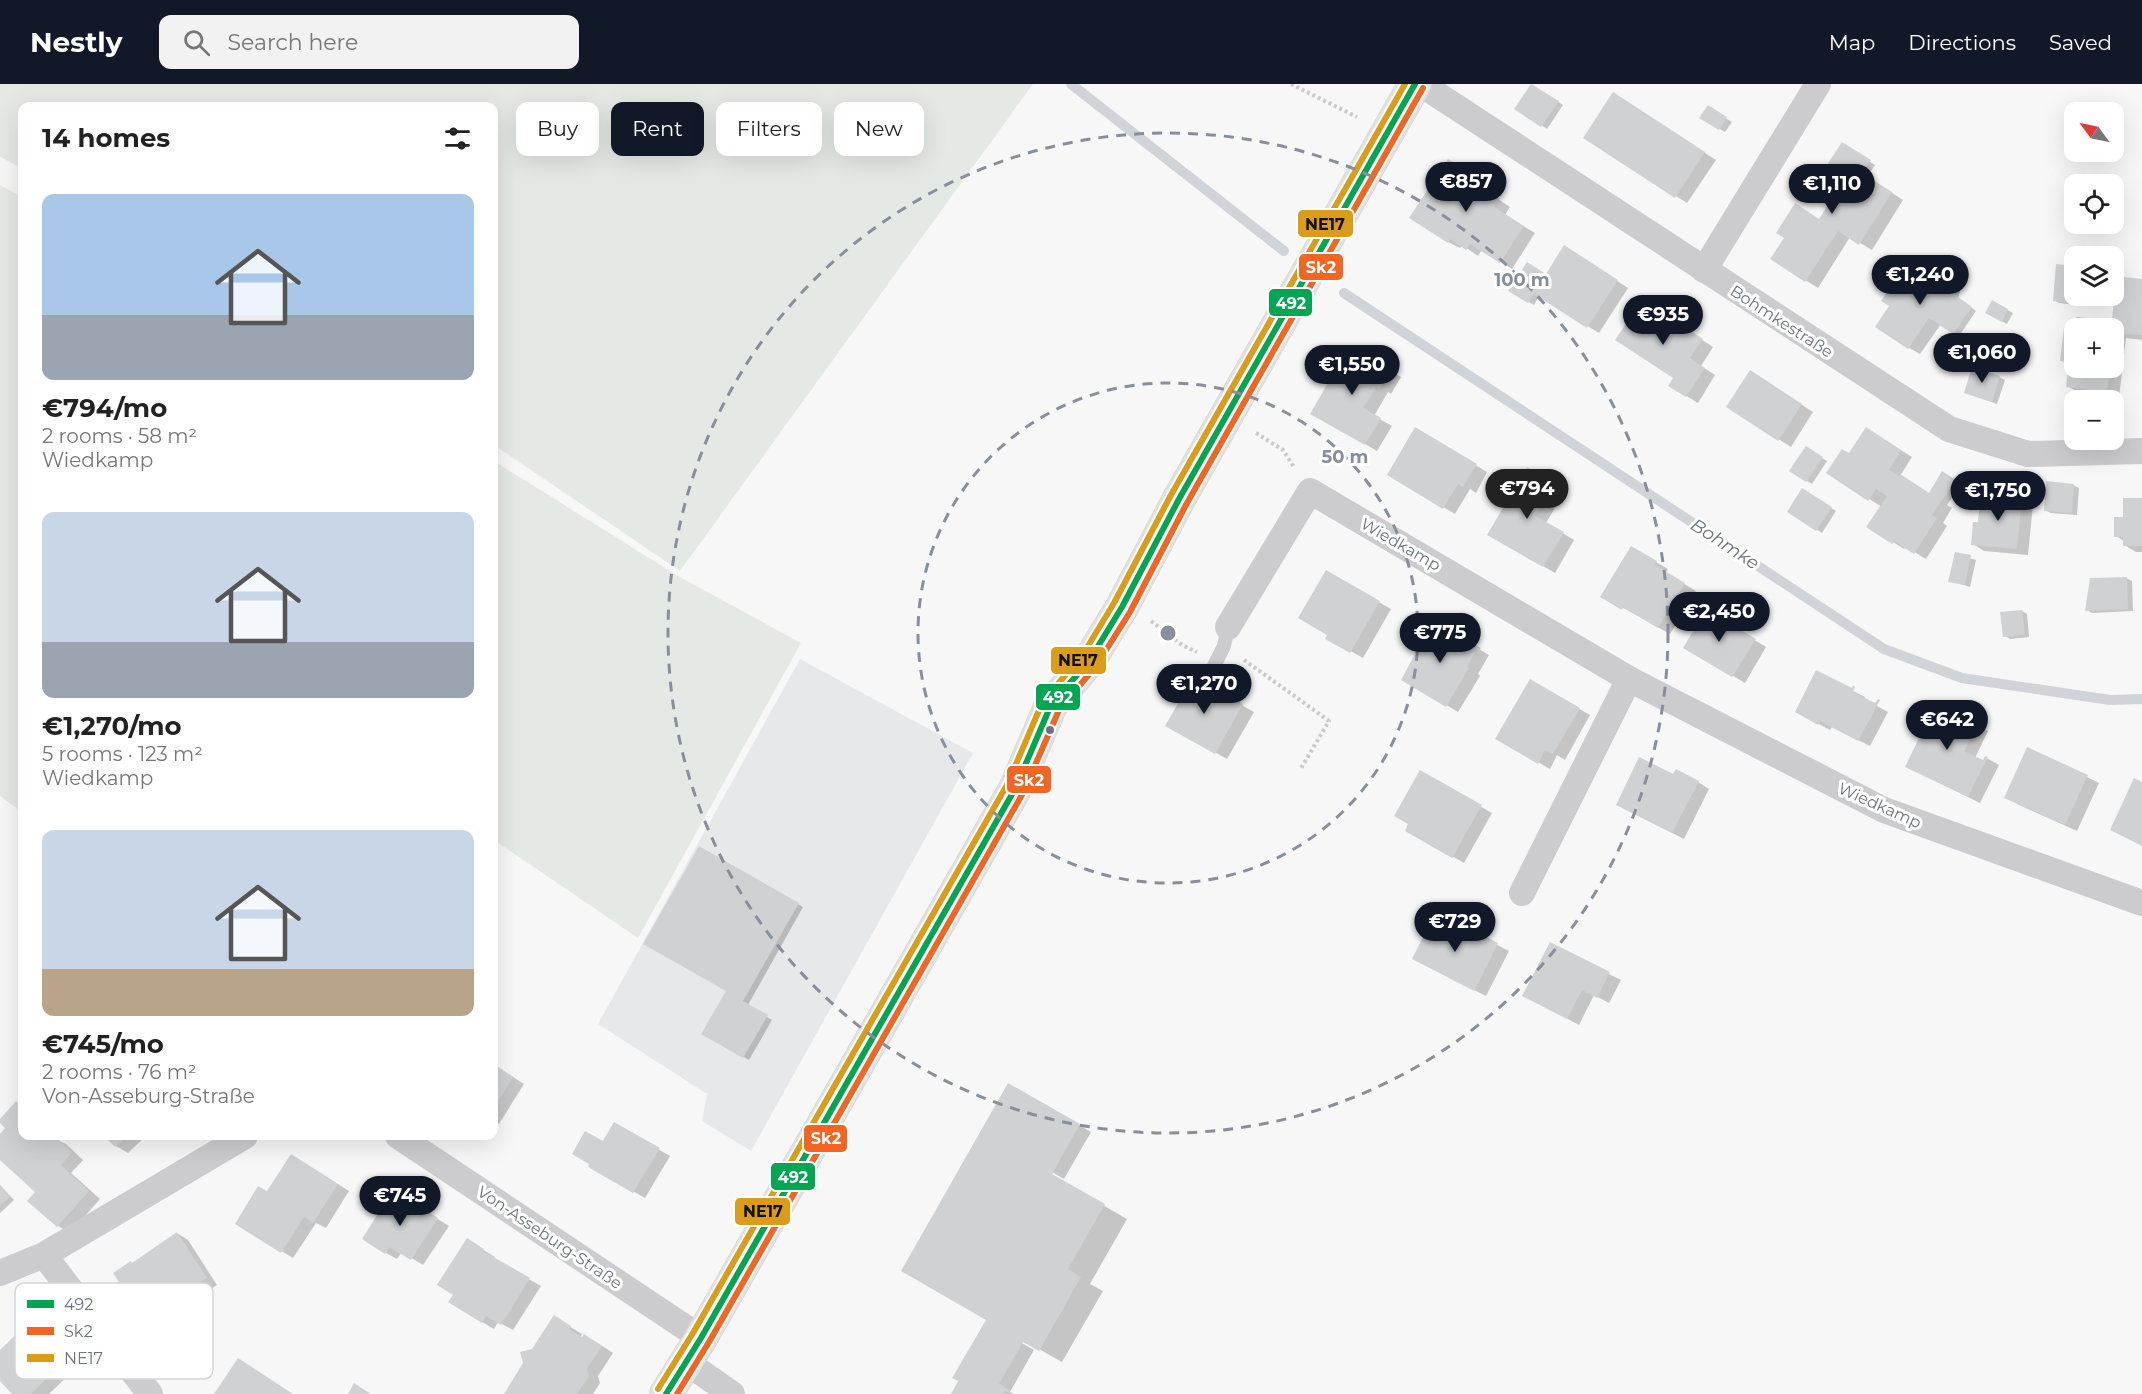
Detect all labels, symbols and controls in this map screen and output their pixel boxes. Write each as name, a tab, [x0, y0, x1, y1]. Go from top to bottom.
search box	[159, 15, 579, 69]
text: Nestly	[30, 25, 123, 59]
icon: search	[180, 26, 213, 59]
text: Search here	[228, 29, 358, 56]
text: Map	[1829, 30, 1875, 55]
text: Directions	[1908, 30, 2016, 55]
text: Saved	[2049, 30, 2112, 55]
chip: Buy	[516, 102, 599, 156]
chip: Rent	[611, 102, 704, 156]
chip: Filters	[716, 102, 822, 156]
chip: New	[834, 102, 924, 156]
north arrow	[2064, 102, 2124, 162]
map controls	[2064, 102, 2124, 450]
text: 14 homes	[42, 122, 170, 154]
icon: filters	[441, 122, 474, 155]
pin: €857	[1430, 162, 1502, 213]
pin: €1,110	[1783, 164, 1881, 215]
text: €857	[1439, 169, 1493, 193]
text: €1,110	[1803, 171, 1861, 195]
button: locate	[2064, 174, 2124, 234]
line badge: NE17	[1297, 209, 1354, 238]
text: NE17	[1305, 215, 1345, 234]
icon: home	[204, 233, 312, 341]
button: layers	[2064, 246, 2124, 306]
line badge: Sk2	[1298, 253, 1344, 281]
pin: €1,240	[1871, 255, 1969, 306]
text: Sk2	[1306, 258, 1336, 277]
text: €1,240	[1886, 262, 1954, 286]
text: 100 m	[1494, 269, 1550, 291]
street label: Bohmkestraße	[1727, 281, 1837, 362]
line badge: 492	[1268, 288, 1313, 317]
text: 492	[1276, 294, 1306, 313]
pin: €935	[1627, 295, 1699, 346]
text: €935	[1637, 302, 1689, 326]
button: +	[2064, 318, 2124, 378]
pin: €1,060	[1933, 333, 2031, 384]
text: €1,060	[1947, 340, 2017, 364]
pin: €1,550	[1303, 345, 1401, 396]
text: €1,550	[1319, 352, 1385, 376]
button: −	[2064, 390, 2124, 450]
text: €794/mo	[42, 392, 167, 424]
text: 2 rooms · 58 m²	[42, 424, 197, 448]
text: 50 m	[1322, 446, 1368, 468]
text: Wiedkamp	[42, 448, 153, 472]
pin: €794	[1491, 469, 1563, 520]
pin: €1,750	[1949, 471, 2047, 522]
text: €794	[1499, 476, 1555, 500]
text: €1,750	[1965, 478, 2031, 502]
street label: Wiedkamp	[1357, 514, 1444, 575]
water label: Bohmke	[1687, 514, 1764, 574]
icon: home	[204, 551, 312, 659]
pin: €2,450	[1670, 592, 1768, 643]
text: €2,450	[1683, 599, 1755, 623]
pin: €775	[1404, 613, 1476, 664]
text: €775	[1414, 620, 1466, 644]
centre of rings	[1158, 623, 1178, 643]
line badge: NE17	[1050, 646, 1107, 675]
text: NE17	[1058, 651, 1098, 670]
pin: €1,270	[1155, 664, 1253, 715]
text: €1,270	[1170, 671, 1238, 695]
line badge: 492	[1035, 683, 1081, 711]
text: 492	[1043, 688, 1073, 707]
pin: €642	[1911, 700, 1983, 751]
text: €642	[1920, 707, 1974, 731]
text: €1,270/mo	[42, 710, 182, 742]
unlabelled marker	[1044, 724, 1056, 736]
text: 5 rooms · 123 m²	[42, 742, 203, 766]
line badge: Sk2	[1006, 765, 1052, 794]
text: Wiedkamp	[42, 766, 153, 790]
text: Sk2	[1014, 771, 1044, 790]
street label: Wiedkamp	[1835, 779, 1924, 832]
icon: home	[204, 869, 312, 977]
pin: €729	[1419, 902, 1491, 953]
text: €729	[1428, 909, 1482, 933]
text: €745/mo	[42, 1028, 164, 1060]
text: 2 rooms · 76 m²	[42, 1060, 197, 1084]
text: Von-Asseburg-Straße	[42, 1084, 255, 1108]
line badge: Sk2	[803, 1124, 848, 1153]
text: Sk2	[811, 1129, 841, 1148]
line badge: 492	[770, 1162, 816, 1191]
text: 492	[778, 1168, 808, 1187]
pin: €745	[364, 1176, 436, 1227]
street label: Von-Asseburg-Straße	[474, 1182, 626, 1293]
text: €745	[374, 1183, 427, 1207]
line badge: NE17	[734, 1197, 791, 1226]
text: NE17	[743, 1202, 783, 1221]
legend	[15, 1283, 213, 1379]
text: 492	[64, 1295, 93, 1314]
text: Sk2	[64, 1322, 93, 1341]
text: NE17	[64, 1349, 103, 1368]

